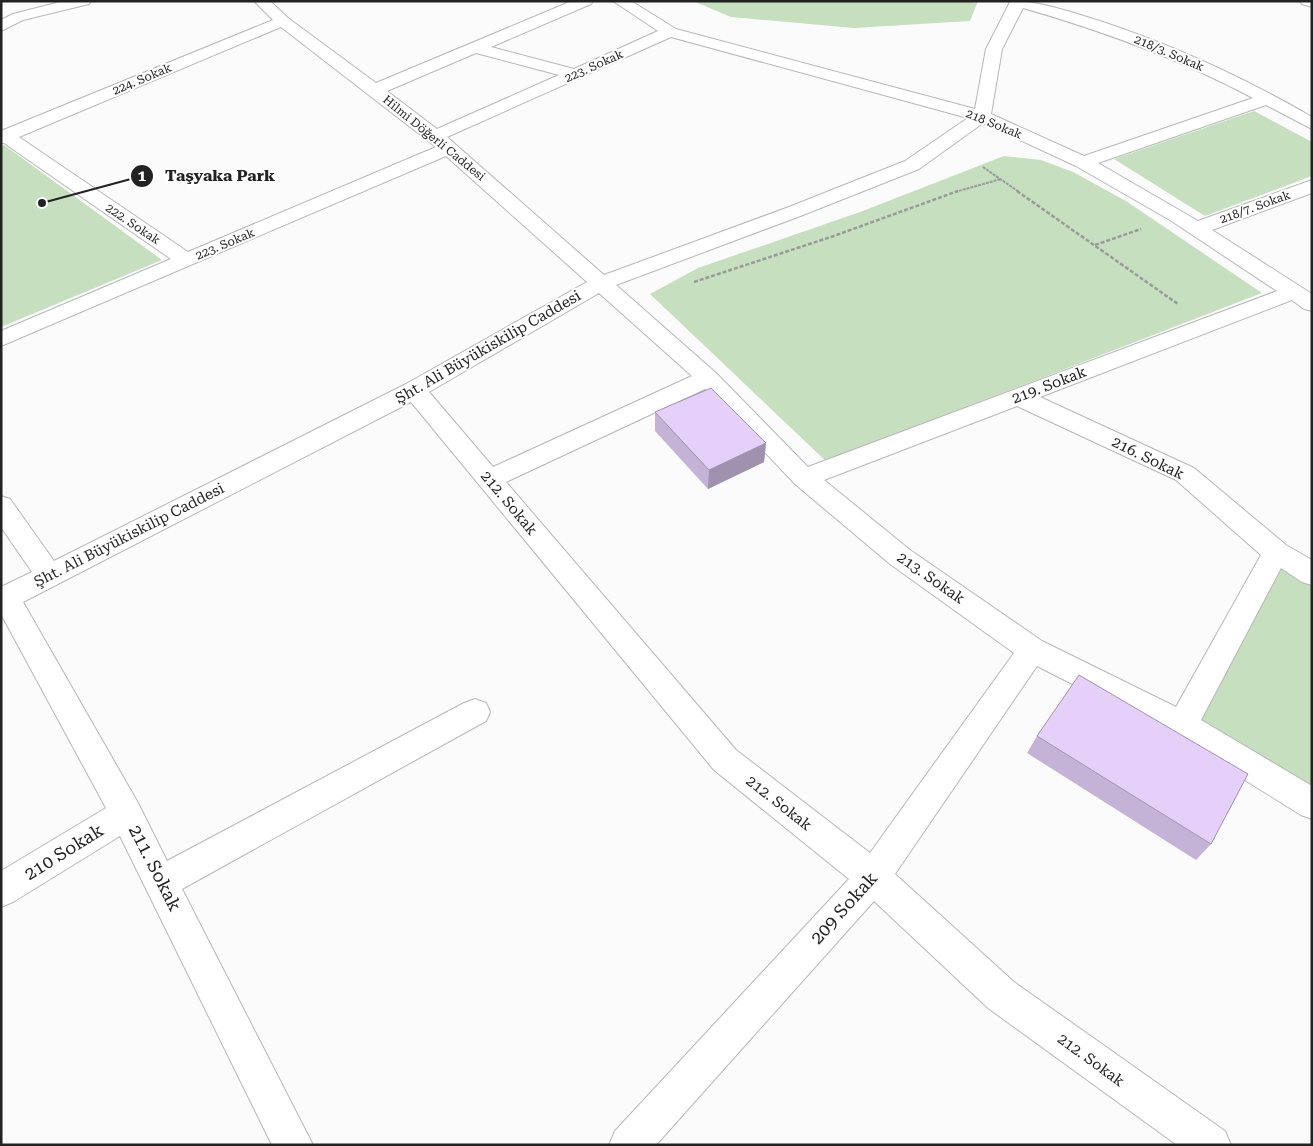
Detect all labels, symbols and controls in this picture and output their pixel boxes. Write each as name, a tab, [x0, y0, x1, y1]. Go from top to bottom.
street label: 218/3. Sokak	[1132, 32, 1206, 74]
street label: 223. Sokak	[563, 47, 626, 85]
street label: 224. Sokak	[110, 60, 174, 98]
street label: Hilmi Döğerli Caddesi	[380, 93, 488, 184]
street label: 218 Sokak	[964, 106, 1025, 142]
callout: Taşyaka Park	[130, 160, 285, 191]
text: Taşyaka Park	[165, 166, 275, 185]
text: 1	[138, 167, 147, 185]
street label: 218/7. Sokak	[1218, 188, 1293, 226]
street label: 222. Sokak	[103, 201, 163, 248]
street label: 223. Sokak	[193, 225, 257, 263]
street label: Şht. Ali Büyükiskilip Caddesi	[392, 286, 584, 408]
street label: 219. Sokak	[1009, 362, 1089, 407]
street label: 216. Sokak	[1109, 433, 1188, 483]
street label: 212. Sokak	[477, 467, 541, 539]
street label: Şht. Ali Büyükiskilip Caddesi	[31, 479, 227, 591]
street label: 213. Sokak	[894, 548, 969, 608]
street label: 212. Sokak	[743, 772, 816, 834]
street label: 210 Sokak	[20, 819, 107, 884]
street label: 211. Sokak	[125, 821, 186, 914]
street label: 209 Sokak	[806, 867, 881, 948]
street label: 212. Sokak	[1054, 1030, 1128, 1091]

